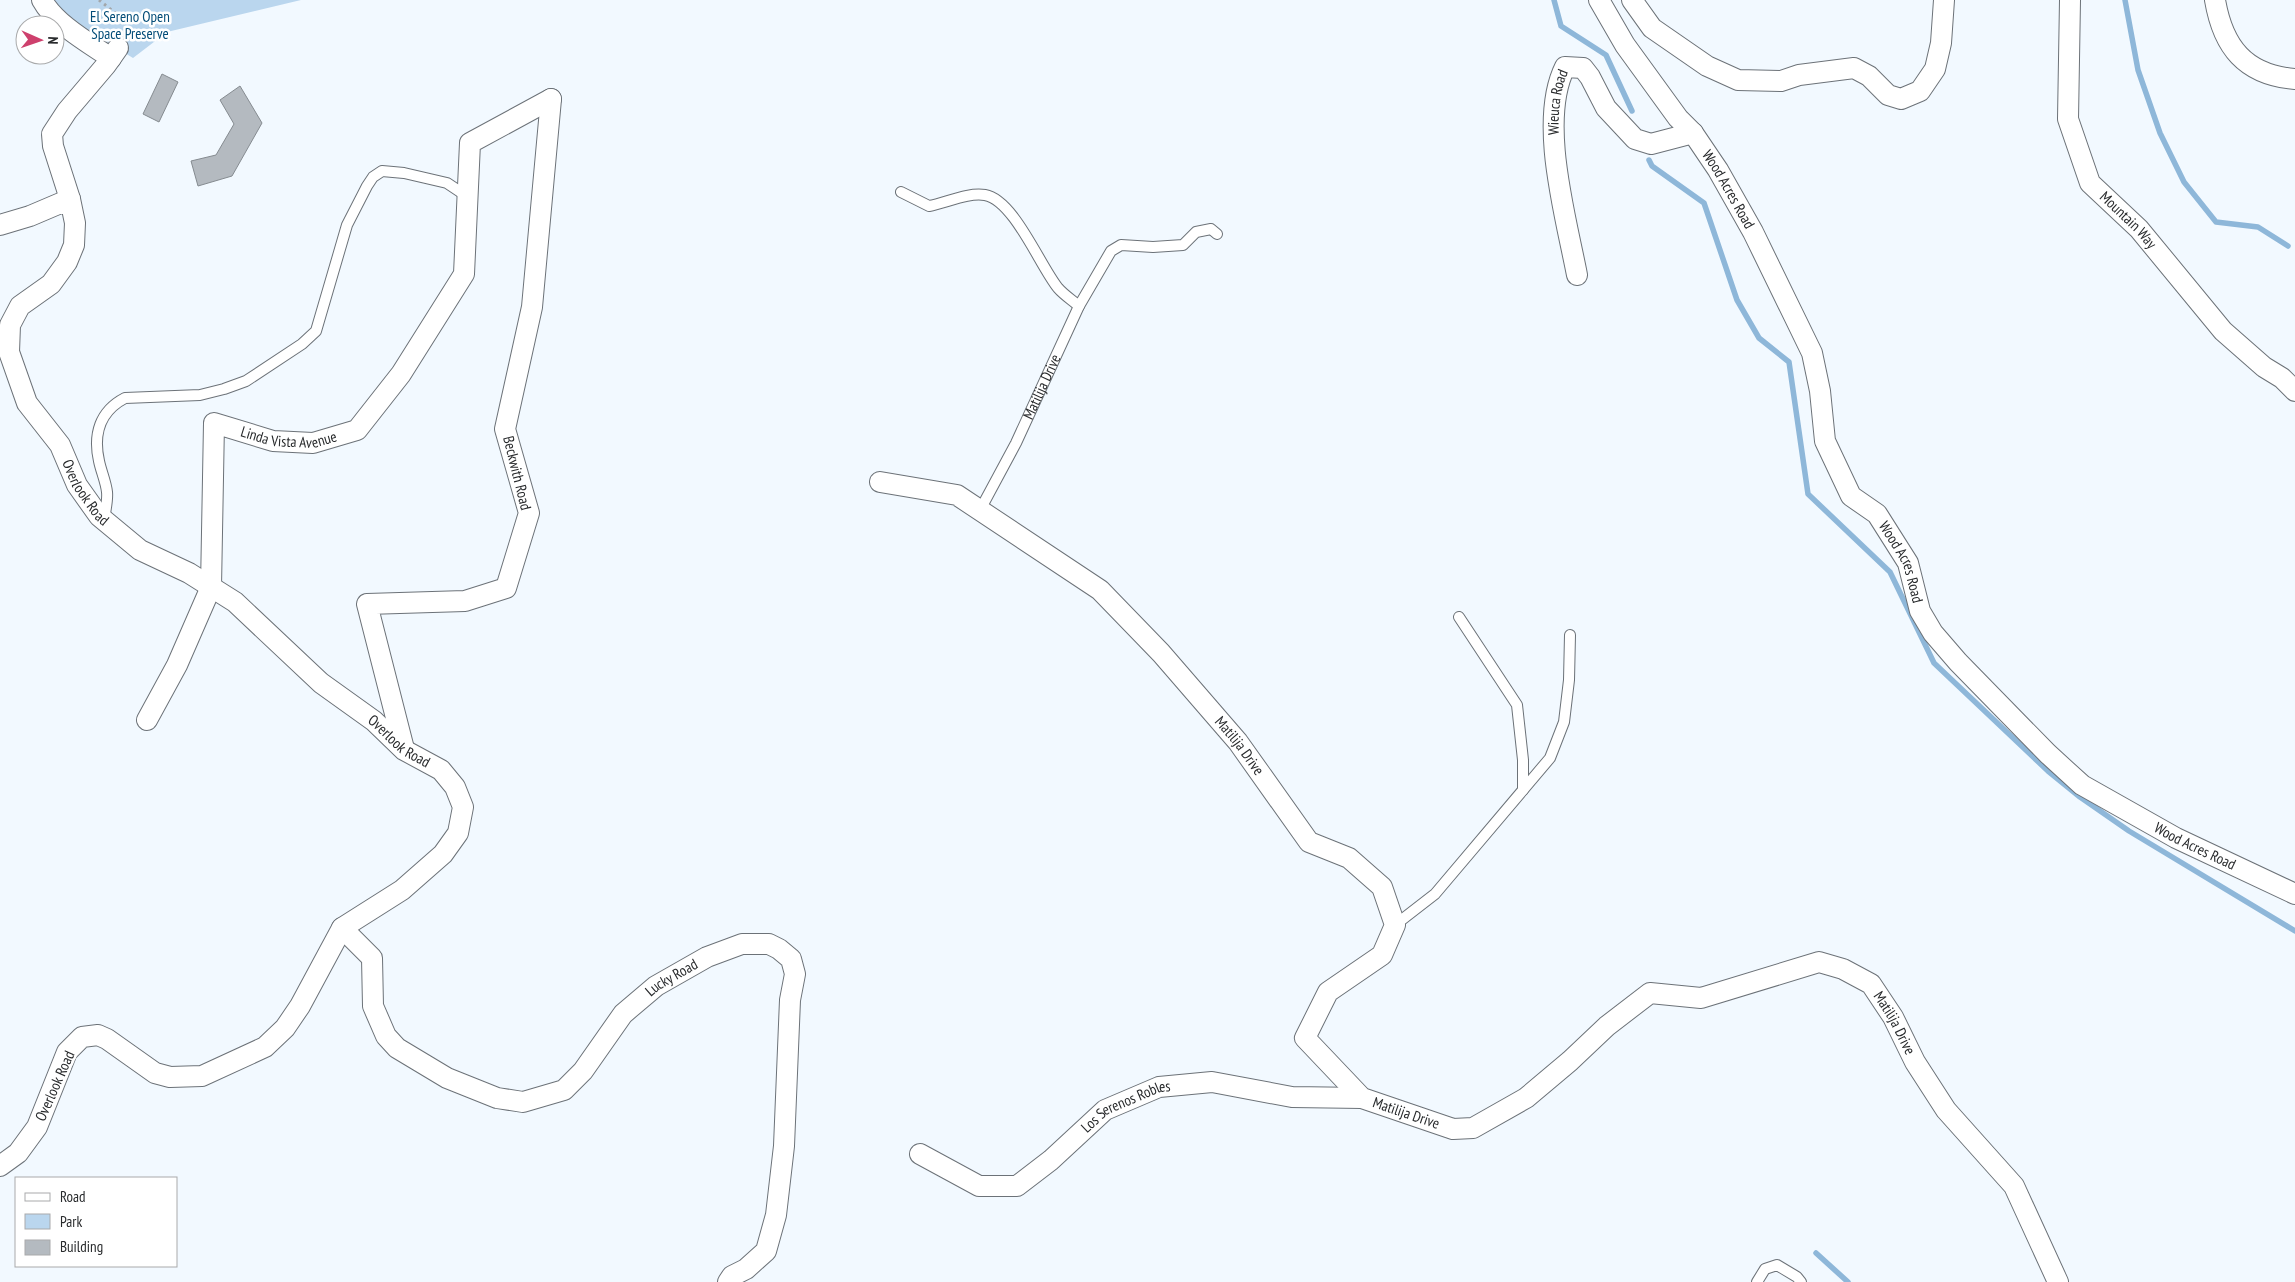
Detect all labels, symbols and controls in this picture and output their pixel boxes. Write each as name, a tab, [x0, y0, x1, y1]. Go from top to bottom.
park label: El Sereno Open Space Preserve	[90, 7, 170, 43]
north arrow	[15, 15, 65, 65]
text: N	[44, 36, 62, 45]
street label: Wieuca Road	[1544, 66, 1572, 135]
street label: Wood Acres Road	[1698, 146, 1759, 232]
street label: Mountain Way	[2096, 187, 2161, 253]
street label: Matilija Drive	[1018, 351, 1065, 422]
street label: Linda Vista Avenue	[239, 422, 339, 452]
street label: Beckwith Road	[499, 434, 536, 512]
street label: Overlook Road	[58, 456, 113, 529]
street label: Wood Acres Road	[1875, 517, 1928, 605]
street label: Overlook Road	[365, 710, 434, 771]
street label: Matilija Drive	[1211, 712, 1269, 779]
street label: Wood Acres Road	[2151, 818, 2239, 874]
street label: Lucky Road	[641, 954, 701, 1000]
street label: Matilija Drive	[1870, 988, 1920, 1058]
street label: Overlook Road	[31, 1048, 78, 1124]
street label: Los Serenos Robles	[1077, 1076, 1171, 1136]
street label: Matilija Drive	[1370, 1092, 1442, 1133]
legend	[15, 1177, 178, 1267]
text: Road	[60, 1187, 86, 1206]
text: Park	[60, 1212, 82, 1231]
text: Building	[60, 1237, 103, 1256]

